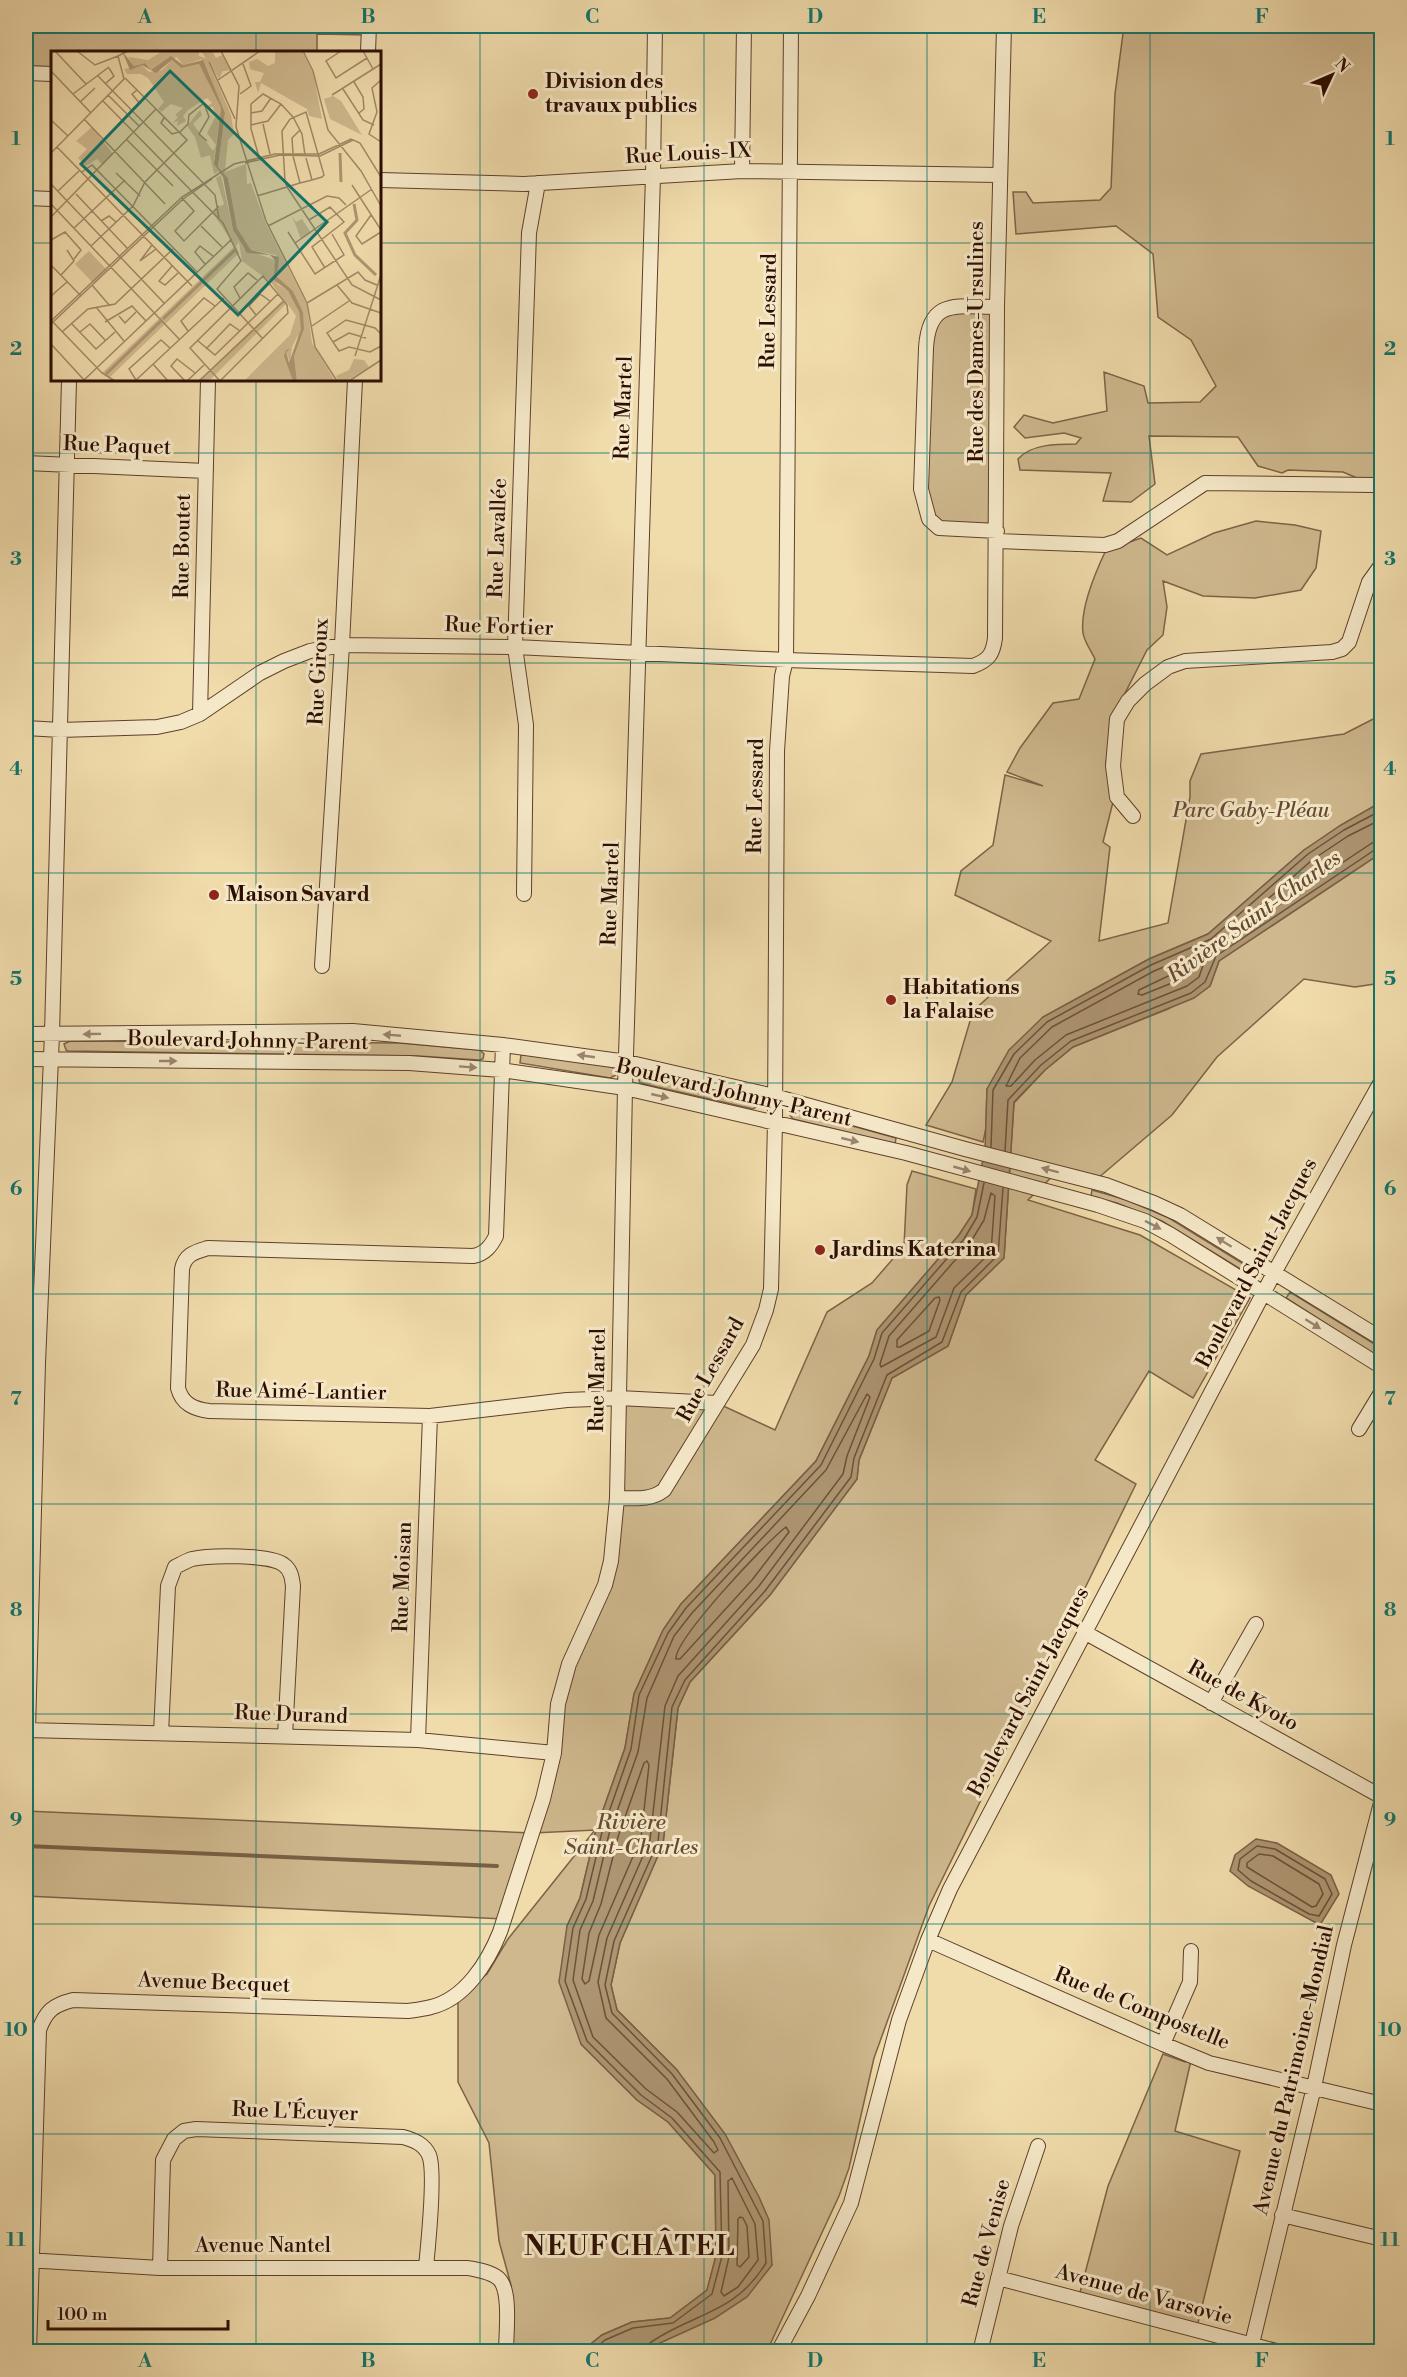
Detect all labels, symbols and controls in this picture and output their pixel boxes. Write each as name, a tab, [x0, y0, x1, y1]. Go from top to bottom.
text: A	[137, 5, 153, 30]
text: B	[360, 5, 376, 30]
text: C	[585, 5, 599, 30]
text: D	[807, 5, 823, 30]
text: E	[1032, 5, 1046, 30]
text: F	[1255, 5, 1269, 30]
north arrow	[1302, 45, 1362, 105]
inset map	[51, 51, 381, 381]
text: N	[1330, 54, 1354, 77]
place label: Division des travaux publics	[545, 69, 697, 119]
marker: Division des travaux publics	[526, 87, 540, 101]
text: 1	[11, 127, 21, 152]
text: 1	[1385, 127, 1395, 152]
street label: Rue Louis-IX	[625, 138, 752, 170]
street label: Rue des Dames-Ursulines	[964, 221, 990, 463]
street label: Rue Lessard	[755, 253, 783, 369]
text: 2	[10, 337, 22, 362]
text: 2	[1384, 337, 1396, 362]
street label: Rue Martel	[609, 355, 639, 461]
street label: Rue Paquet	[62, 431, 172, 461]
street label: Rue Lavallée	[483, 477, 513, 599]
street label: Rue Boutet	[169, 493, 197, 599]
text: 3	[10, 547, 22, 572]
text: 3	[1384, 547, 1396, 572]
street label: Rue Fortier	[444, 612, 554, 642]
street label: Rue Giroux	[303, 618, 335, 726]
street label: Rue Lessard	[742, 738, 770, 854]
text: 4	[9, 757, 23, 782]
text: 4	[1383, 757, 1397, 782]
park label: Parc Gaby-Pléau	[1172, 798, 1329, 824]
street label: Rue Martel	[596, 841, 626, 947]
water label: Rivière Saint-Charles	[1161, 845, 1346, 990]
place label: Maison Savard	[226, 882, 370, 908]
marker: Maison Savard	[207, 888, 221, 902]
text: 5	[10, 967, 22, 992]
text: 5	[1384, 967, 1396, 992]
place label: Habitations la Falaise	[903, 975, 1019, 1025]
marker: Habitations la Falaise	[884, 993, 898, 1007]
street label: Boulevard Johnny-Parent	[126, 1026, 369, 1056]
one-way arrow	[83, 1029, 102, 1039]
one-way arrow	[383, 1030, 402, 1040]
one-way arrow	[576, 1052, 595, 1061]
street label: Boulevard Johnny-Parent	[613, 1053, 855, 1133]
one-way arrow	[158, 1056, 177, 1066]
one-way arrow	[458, 1063, 477, 1072]
one-way arrow	[651, 1092, 670, 1101]
one-way arrow	[841, 1136, 860, 1146]
street label: Boulevard Saint-Jacques	[1190, 1154, 1323, 1373]
one-way arrow	[954, 1165, 972, 1174]
one-way arrow	[1040, 1165, 1059, 1175]
text: 6	[10, 1177, 23, 1202]
text: 6	[1384, 1177, 1397, 1202]
one-way arrow	[1144, 1220, 1161, 1230]
place label: Jardins Katerina	[829, 1237, 997, 1263]
one-way arrow	[1216, 1237, 1232, 1248]
marker: Jardins Katerina	[813, 1243, 827, 1257]
street label: Rue Lessard	[672, 1313, 750, 1427]
one-way arrow	[1305, 1318, 1321, 1329]
street label: Rue Martel	[584, 1328, 612, 1432]
street label: Rue Aimé-Lantier	[215, 1378, 387, 1406]
text: 7	[10, 1387, 22, 1412]
text: 7	[1384, 1387, 1396, 1412]
street label: Rue Moisan	[388, 1521, 418, 1633]
street label: Boulevard Saint-Jacques	[962, 1583, 1095, 1802]
text: 8	[10, 1598, 23, 1623]
text: 8	[1384, 1598, 1397, 1623]
street label: Rue de Kyoto	[1183, 1655, 1303, 1737]
street label: Rue Durand	[234, 1700, 348, 1730]
text: 9	[10, 1808, 22, 1833]
text: 9	[1384, 1808, 1396, 1833]
water label: Rivière Saint-Charles	[564, 1809, 698, 1861]
street label: Avenue du Patrimoine-Mondial	[1248, 1923, 1340, 2218]
street label: Rue de Compostelle	[1050, 1962, 1234, 2056]
street label: Avenue Becquet	[136, 1967, 291, 1999]
text: 10	[4, 2018, 28, 2043]
text: 10	[1378, 2018, 1402, 2043]
street label: Rue L'Écuyer	[231, 2095, 359, 2127]
street label: Rue de Venise	[957, 2176, 1017, 2310]
district label: NEUFCHÂTEL	[524, 2227, 736, 2264]
text: 11	[6, 2228, 26, 2253]
text: 11	[1380, 2228, 1400, 2253]
street label: Avenue Nantel	[194, 2233, 331, 2259]
street label: Avenue de Varsovie	[1052, 2259, 1235, 2331]
scale bar	[48, 2293, 228, 2331]
text: 100 m	[57, 2303, 108, 2326]
text: A	[137, 2349, 153, 2374]
text: B	[360, 2349, 376, 2374]
text: C	[585, 2349, 599, 2374]
text: D	[807, 2349, 823, 2374]
text: E	[1032, 2349, 1046, 2374]
text: F	[1255, 2349, 1269, 2374]

